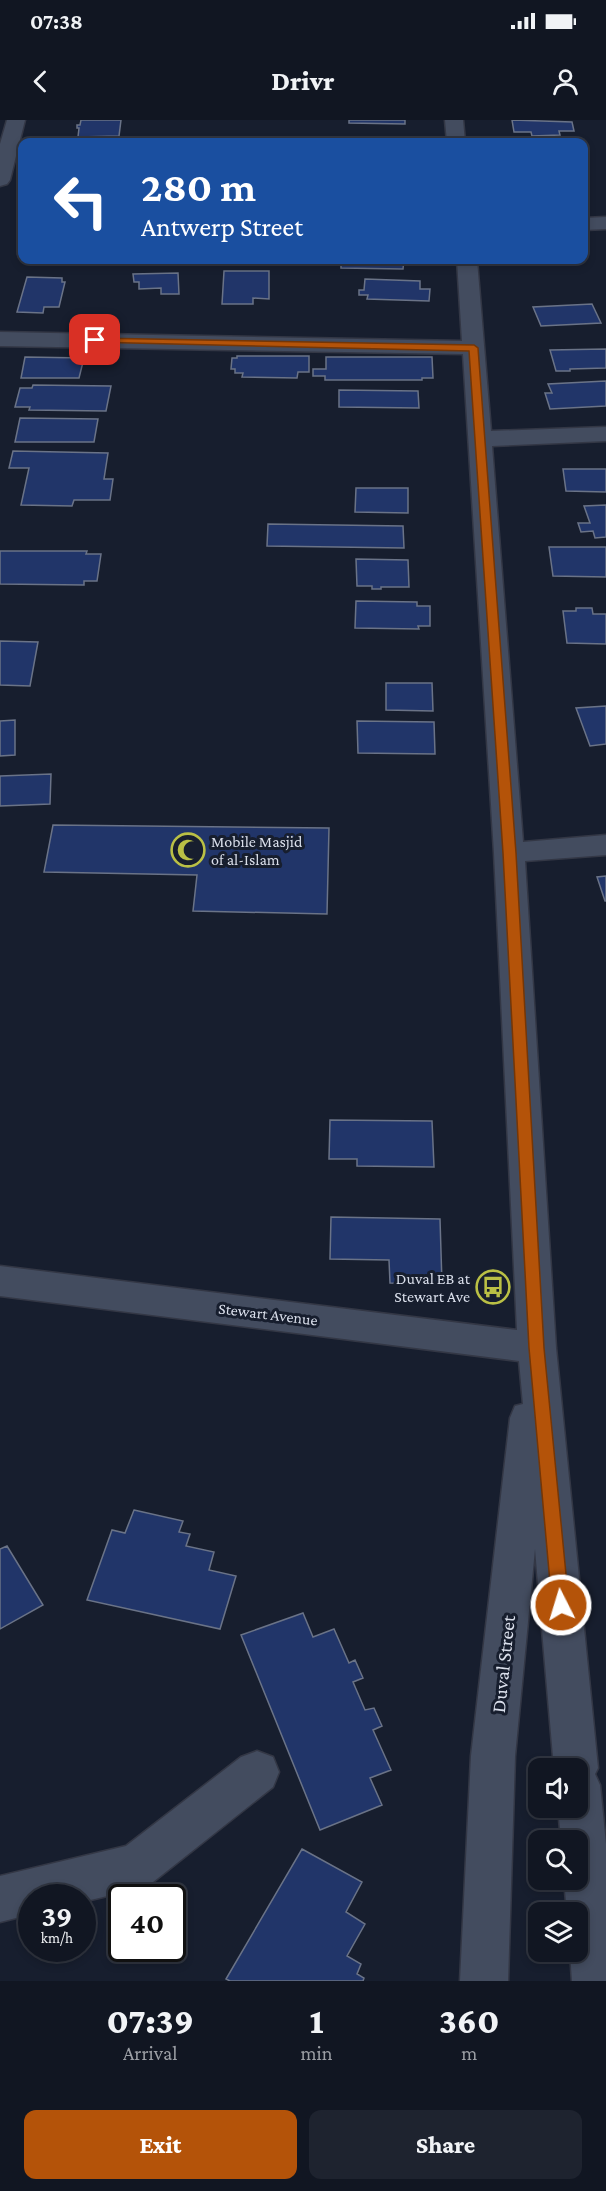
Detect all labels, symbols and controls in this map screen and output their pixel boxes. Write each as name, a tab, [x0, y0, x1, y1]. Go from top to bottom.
text: 07:38	[30, 9, 83, 34]
icon: back	[24, 65, 57, 98]
icon: person	[549, 65, 582, 98]
text: Drivr	[271, 66, 335, 96]
icon: left	[42, 162, 120, 240]
text: 280 m	[141, 163, 256, 210]
text: Antwerp Street	[141, 212, 303, 242]
pin	[69, 314, 120, 365]
icon: arrive	[78, 323, 111, 356]
mosque icon: Mobile Masjid of al-Islam	[170, 832, 206, 868]
place label: Mobile Masjid of al-Islam	[211, 833, 303, 868]
bus stop icon: Duval EB at Stewart Ave	[475, 1269, 511, 1305]
place label: Duval EB at Stewart Ave	[394, 1270, 471, 1305]
street label: Stewart Avenue	[217, 1299, 319, 1329]
position arrow	[529, 1573, 593, 1637]
street label: Duval Street	[487, 1614, 519, 1714]
map controls	[528, 1758, 588, 1962]
button: sound	[528, 1758, 588, 1818]
button: search	[528, 1830, 588, 1890]
speed limit sign: 40	[108, 1884, 186, 1962]
text: 39	[41, 1899, 73, 1932]
button: layers	[528, 1902, 588, 1962]
text: km/h	[41, 1930, 73, 1946]
text: 07:39	[107, 2001, 194, 2041]
text: 1	[309, 2001, 323, 2041]
text: 360	[439, 2001, 499, 2041]
text: Arrival	[123, 2042, 177, 2064]
text: min	[300, 2042, 332, 2064]
text: m	[461, 2042, 477, 2064]
button: Exit	[24, 2110, 297, 2179]
button: Share	[309, 2110, 582, 2179]

